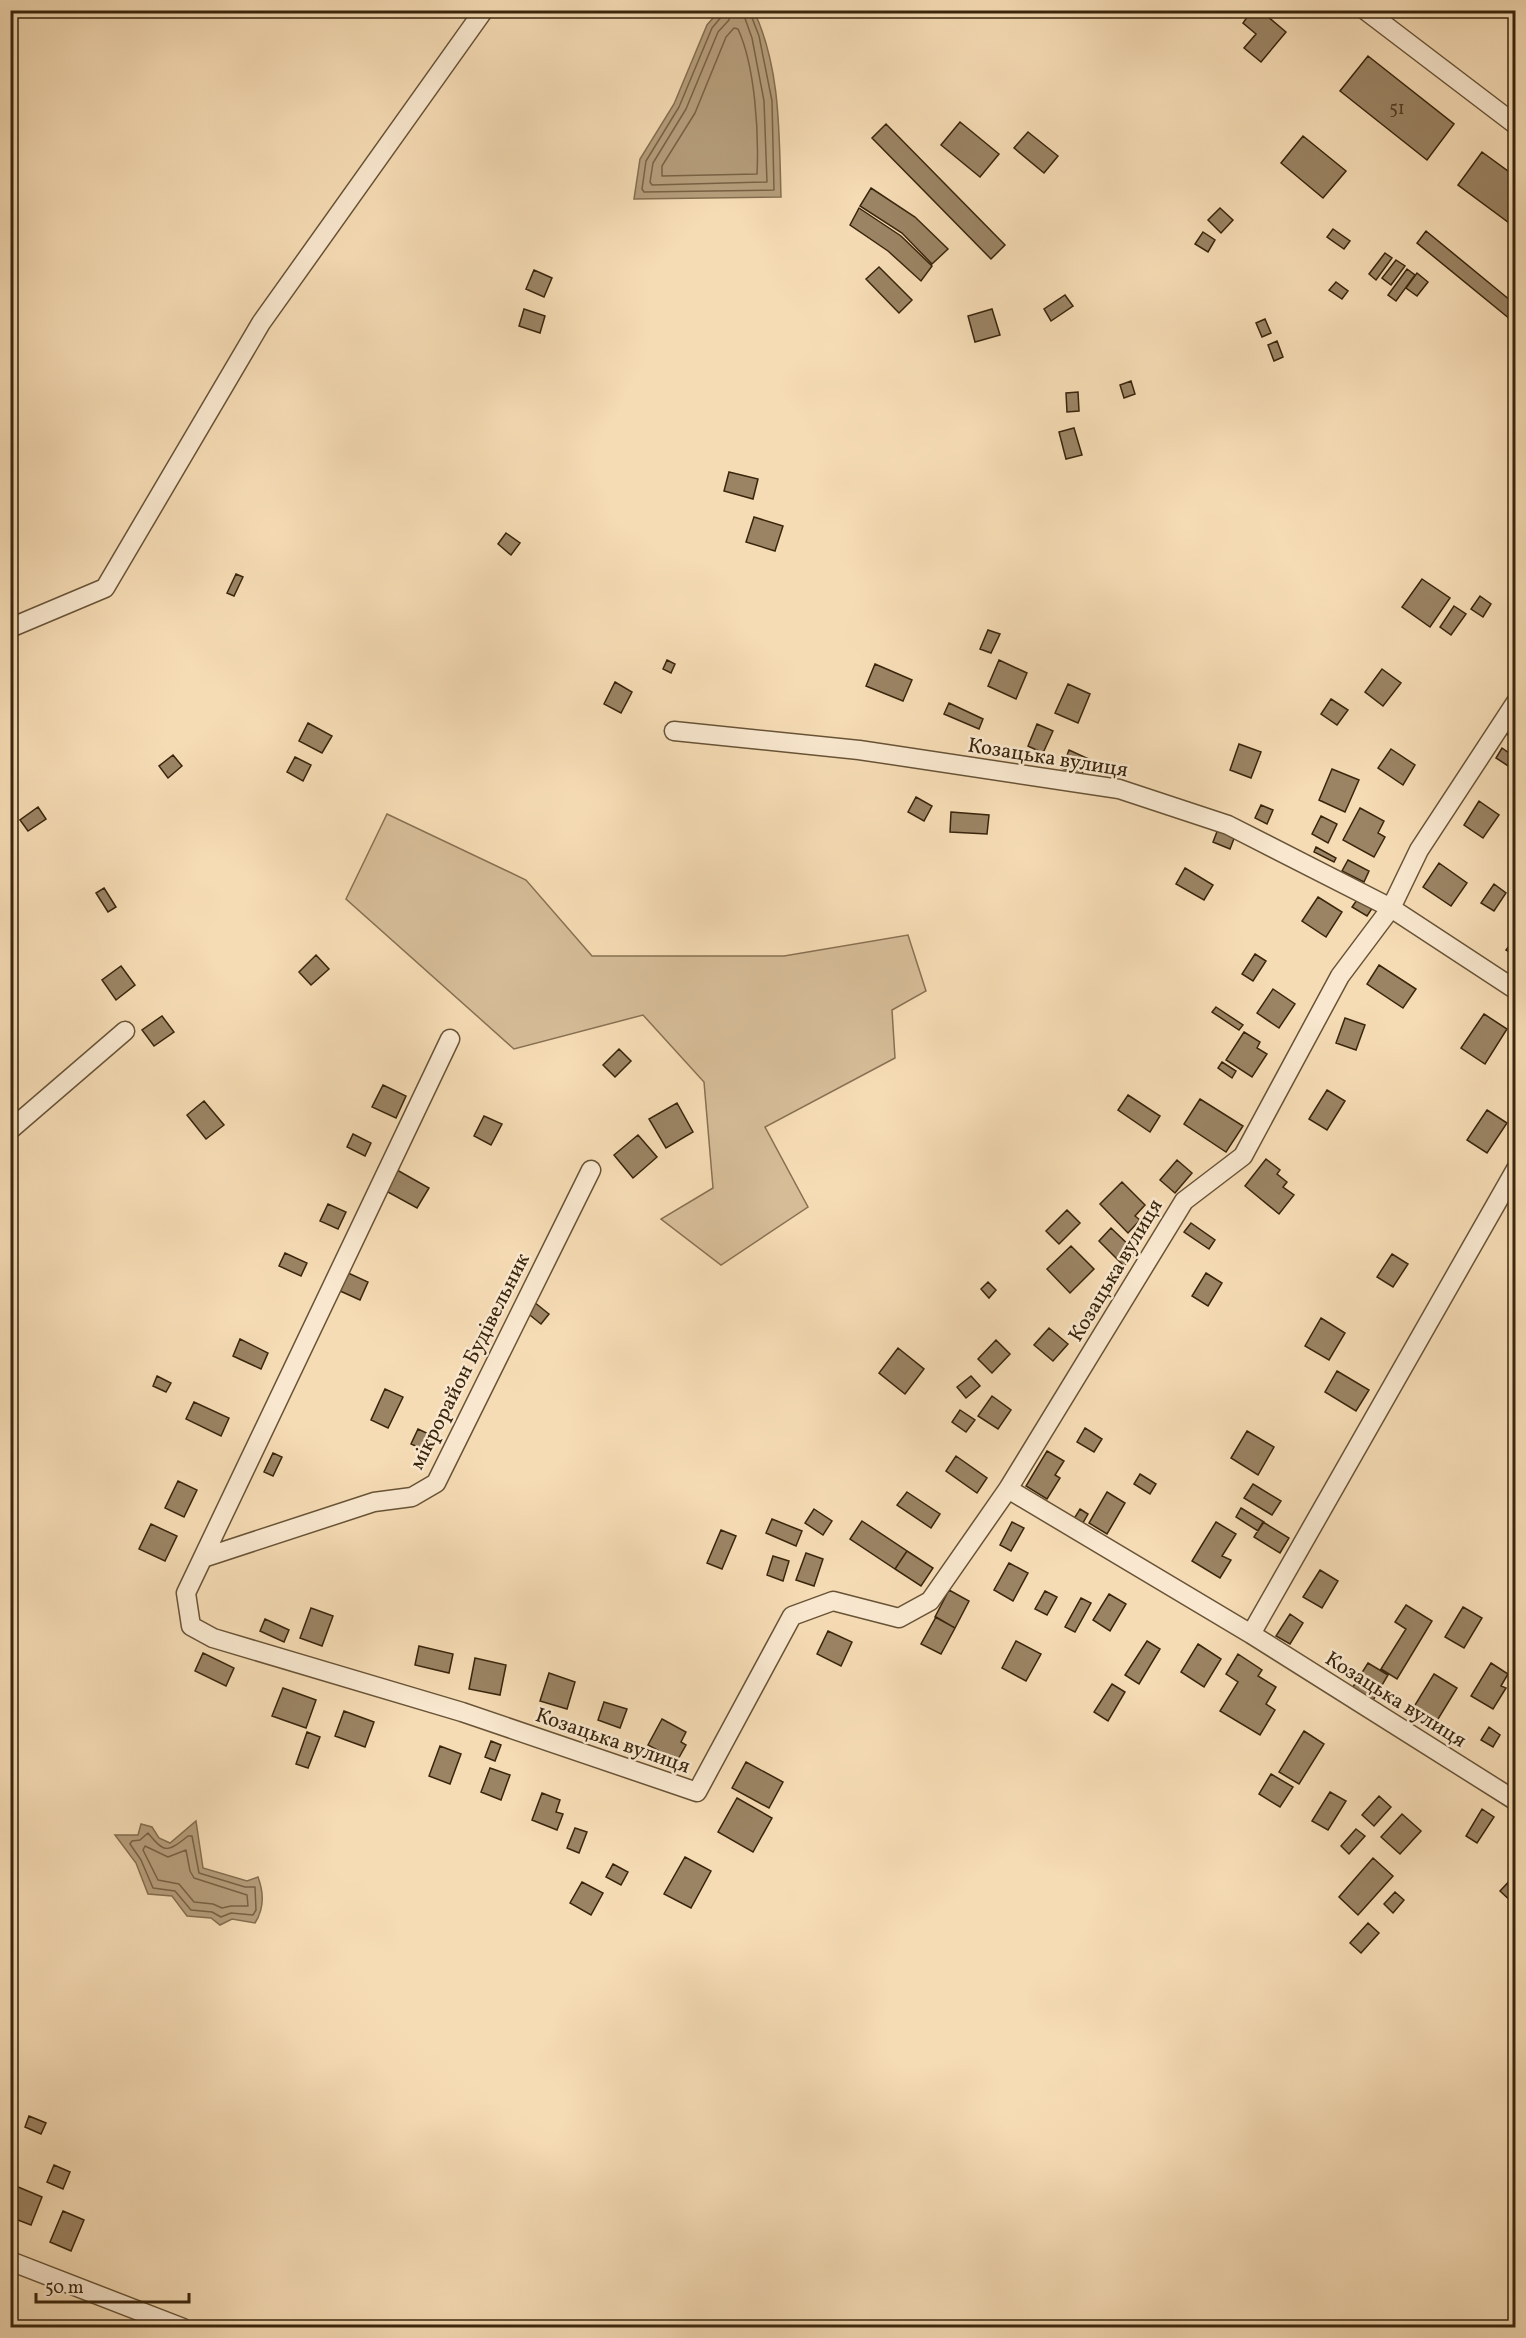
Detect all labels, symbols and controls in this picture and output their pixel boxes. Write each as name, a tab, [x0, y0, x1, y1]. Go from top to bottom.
house number: 51	[1389, 97, 1405, 122]
street label: Козацька вулиця	[966, 731, 1130, 785]
street label: Козацька вулиця	[1062, 1194, 1170, 1348]
street label: мікрорайон Будівельник	[403, 1248, 538, 1475]
street label: Козацька вулиця	[1319, 1645, 1472, 1756]
street label: Козацька вулиця	[531, 1701, 694, 1782]
scale bar	[36, 2266, 189, 2304]
text: 50 m	[45, 2276, 84, 2301]

